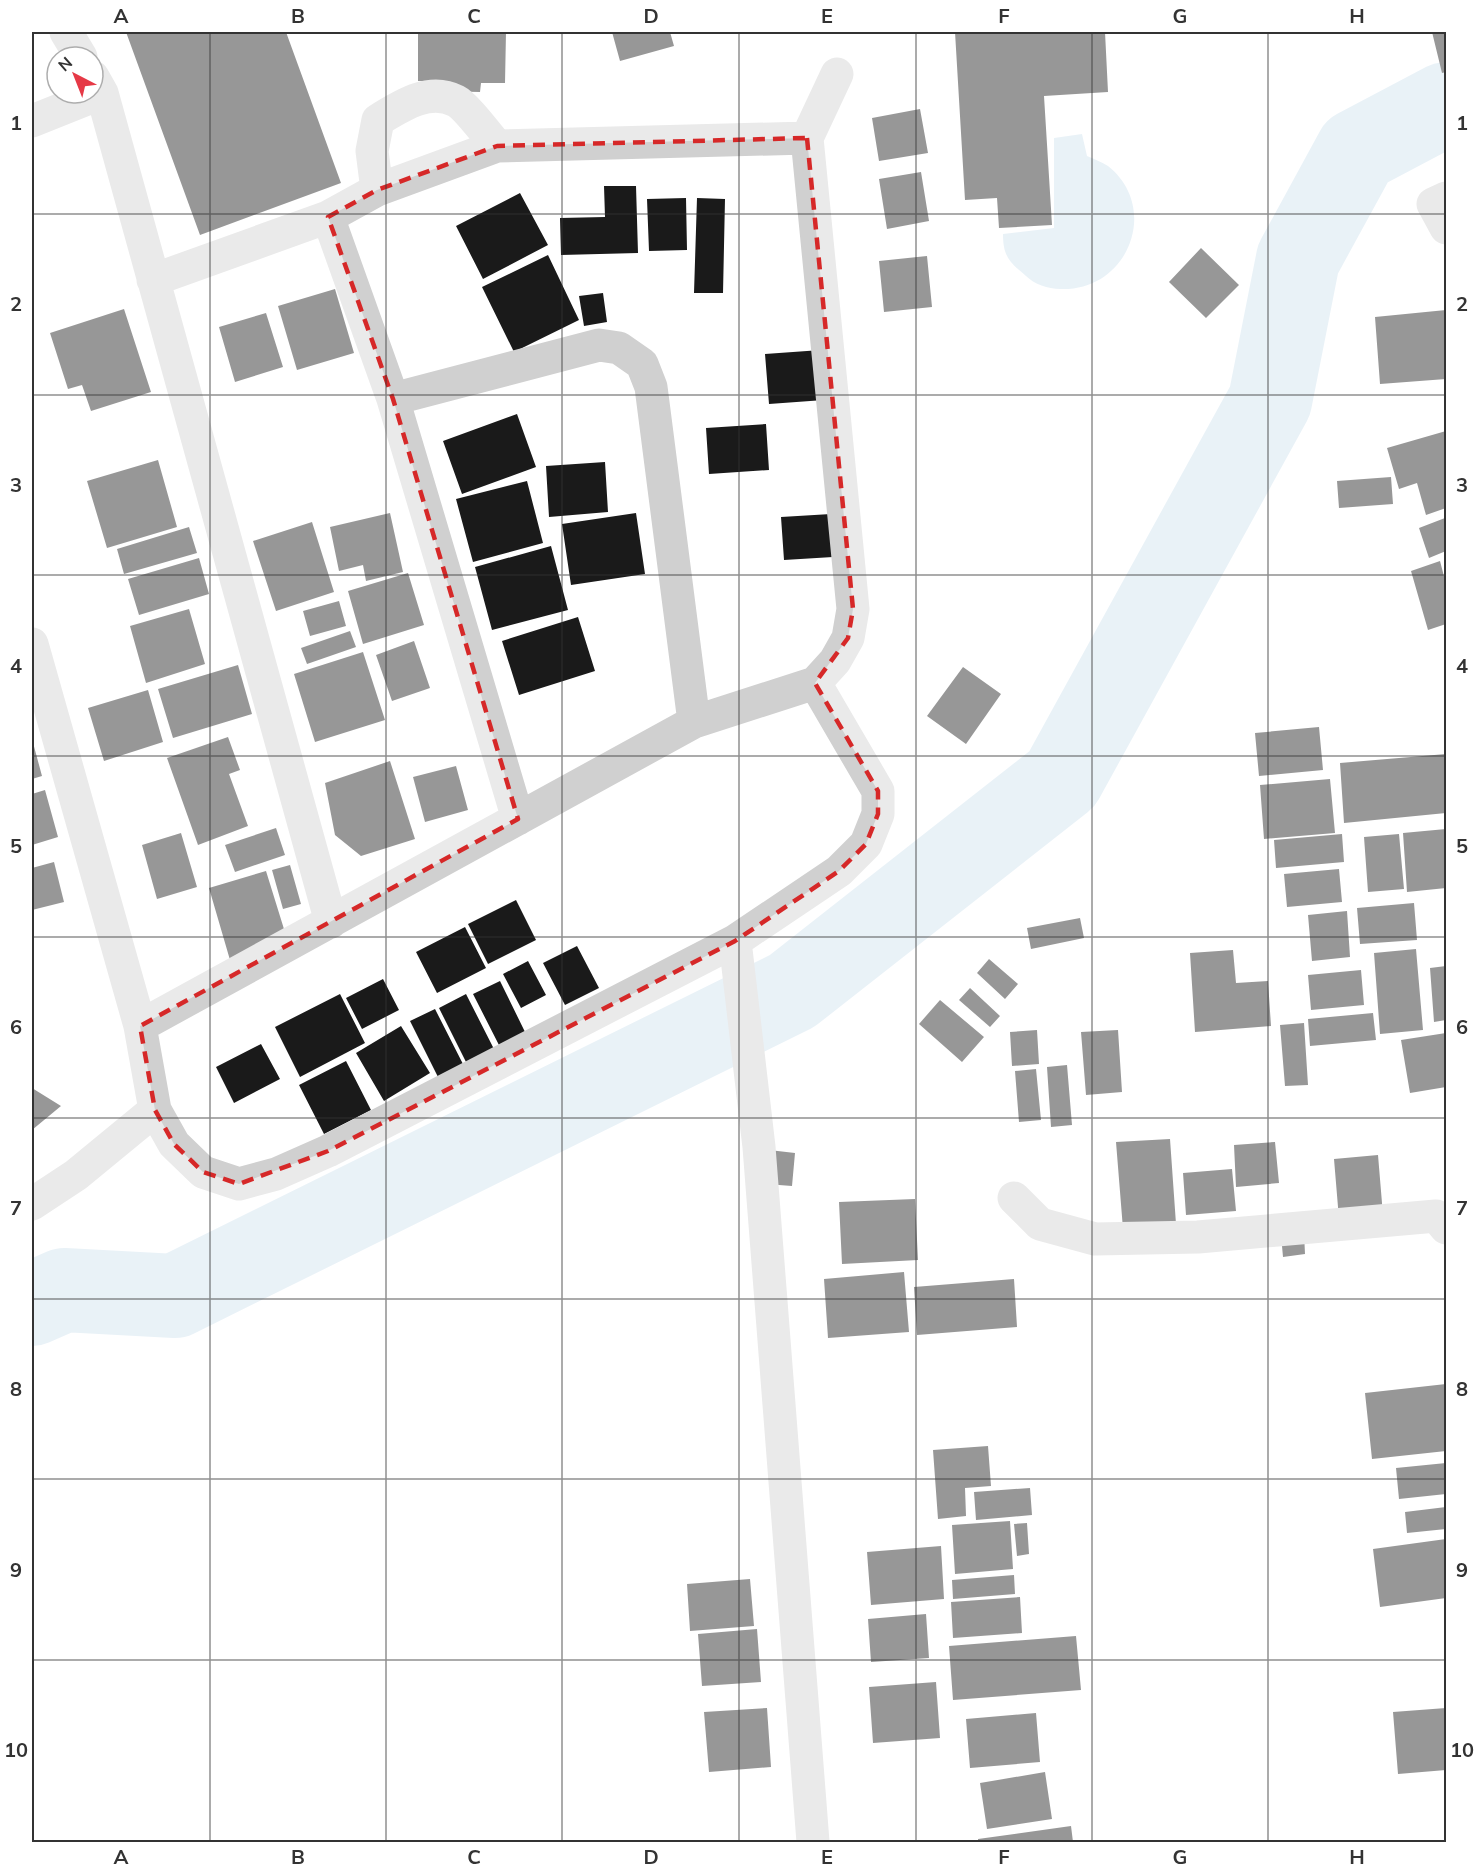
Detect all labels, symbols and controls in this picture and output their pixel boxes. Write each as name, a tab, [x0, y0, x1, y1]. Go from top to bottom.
text: A	[114, 3, 129, 28]
text: B	[291, 3, 305, 28]
text: C	[467, 3, 481, 28]
text: D	[643, 3, 659, 28]
text: E	[821, 3, 833, 28]
text: F	[998, 3, 1010, 28]
text: G	[1173, 3, 1187, 28]
text: H	[1349, 3, 1365, 28]
north arrow	[45, 45, 105, 105]
text: N	[54, 52, 76, 75]
text: 1	[10, 110, 22, 135]
text: 1	[1456, 110, 1468, 135]
text: 2	[10, 291, 22, 316]
text: 2	[1456, 291, 1468, 316]
text: 3	[10, 472, 22, 497]
text: 3	[1456, 472, 1468, 497]
text: 4	[10, 653, 22, 678]
text: 4	[1456, 653, 1468, 678]
text: 5	[10, 833, 22, 858]
text: 5	[1456, 833, 1468, 858]
text: 6	[10, 1014, 22, 1039]
text: 6	[1456, 1014, 1468, 1039]
text: 7	[10, 1195, 22, 1220]
text: 7	[1456, 1195, 1468, 1220]
text: 8	[10, 1376, 22, 1401]
text: 8	[1456, 1376, 1468, 1401]
text: 9	[10, 1557, 22, 1582]
text: 9	[1456, 1557, 1468, 1582]
text: 10	[4, 1737, 28, 1762]
text: 10	[1450, 1737, 1474, 1762]
text: A	[114, 1844, 129, 1869]
text: B	[291, 1844, 305, 1869]
text: C	[467, 1844, 481, 1869]
text: D	[643, 1844, 659, 1869]
text: E	[821, 1844, 833, 1869]
text: F	[998, 1844, 1010, 1869]
text: G	[1173, 1844, 1187, 1869]
text: H	[1349, 1844, 1365, 1869]

